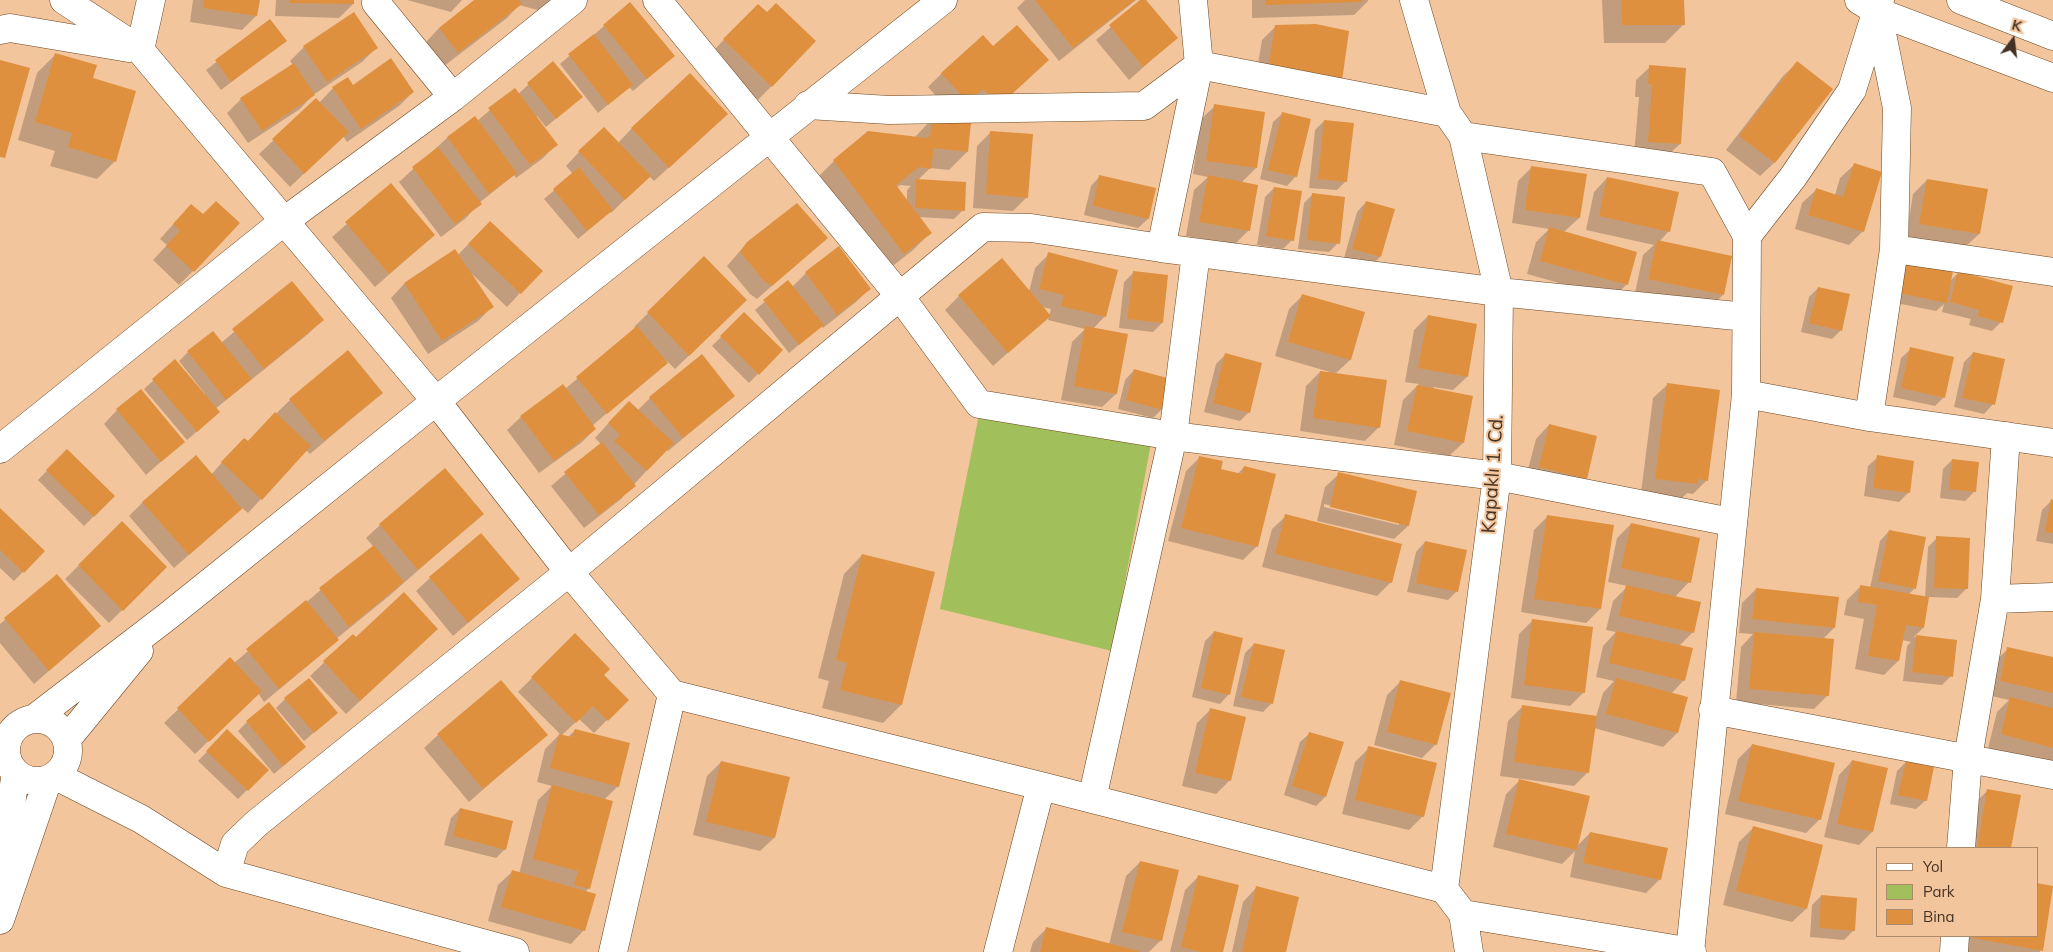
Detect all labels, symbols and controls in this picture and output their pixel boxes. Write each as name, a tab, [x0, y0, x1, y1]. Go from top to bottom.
north arrow	[1988, 15, 2038, 65]
text: K	[2010, 16, 2024, 35]
street label: Kapaklı 1. Cd.	[1477, 414, 1509, 534]
legend	[1876, 847, 2038, 937]
text: Yol	[1923, 857, 1943, 876]
text: Park	[1923, 882, 1955, 901]
text: Bina	[1923, 907, 1955, 926]

